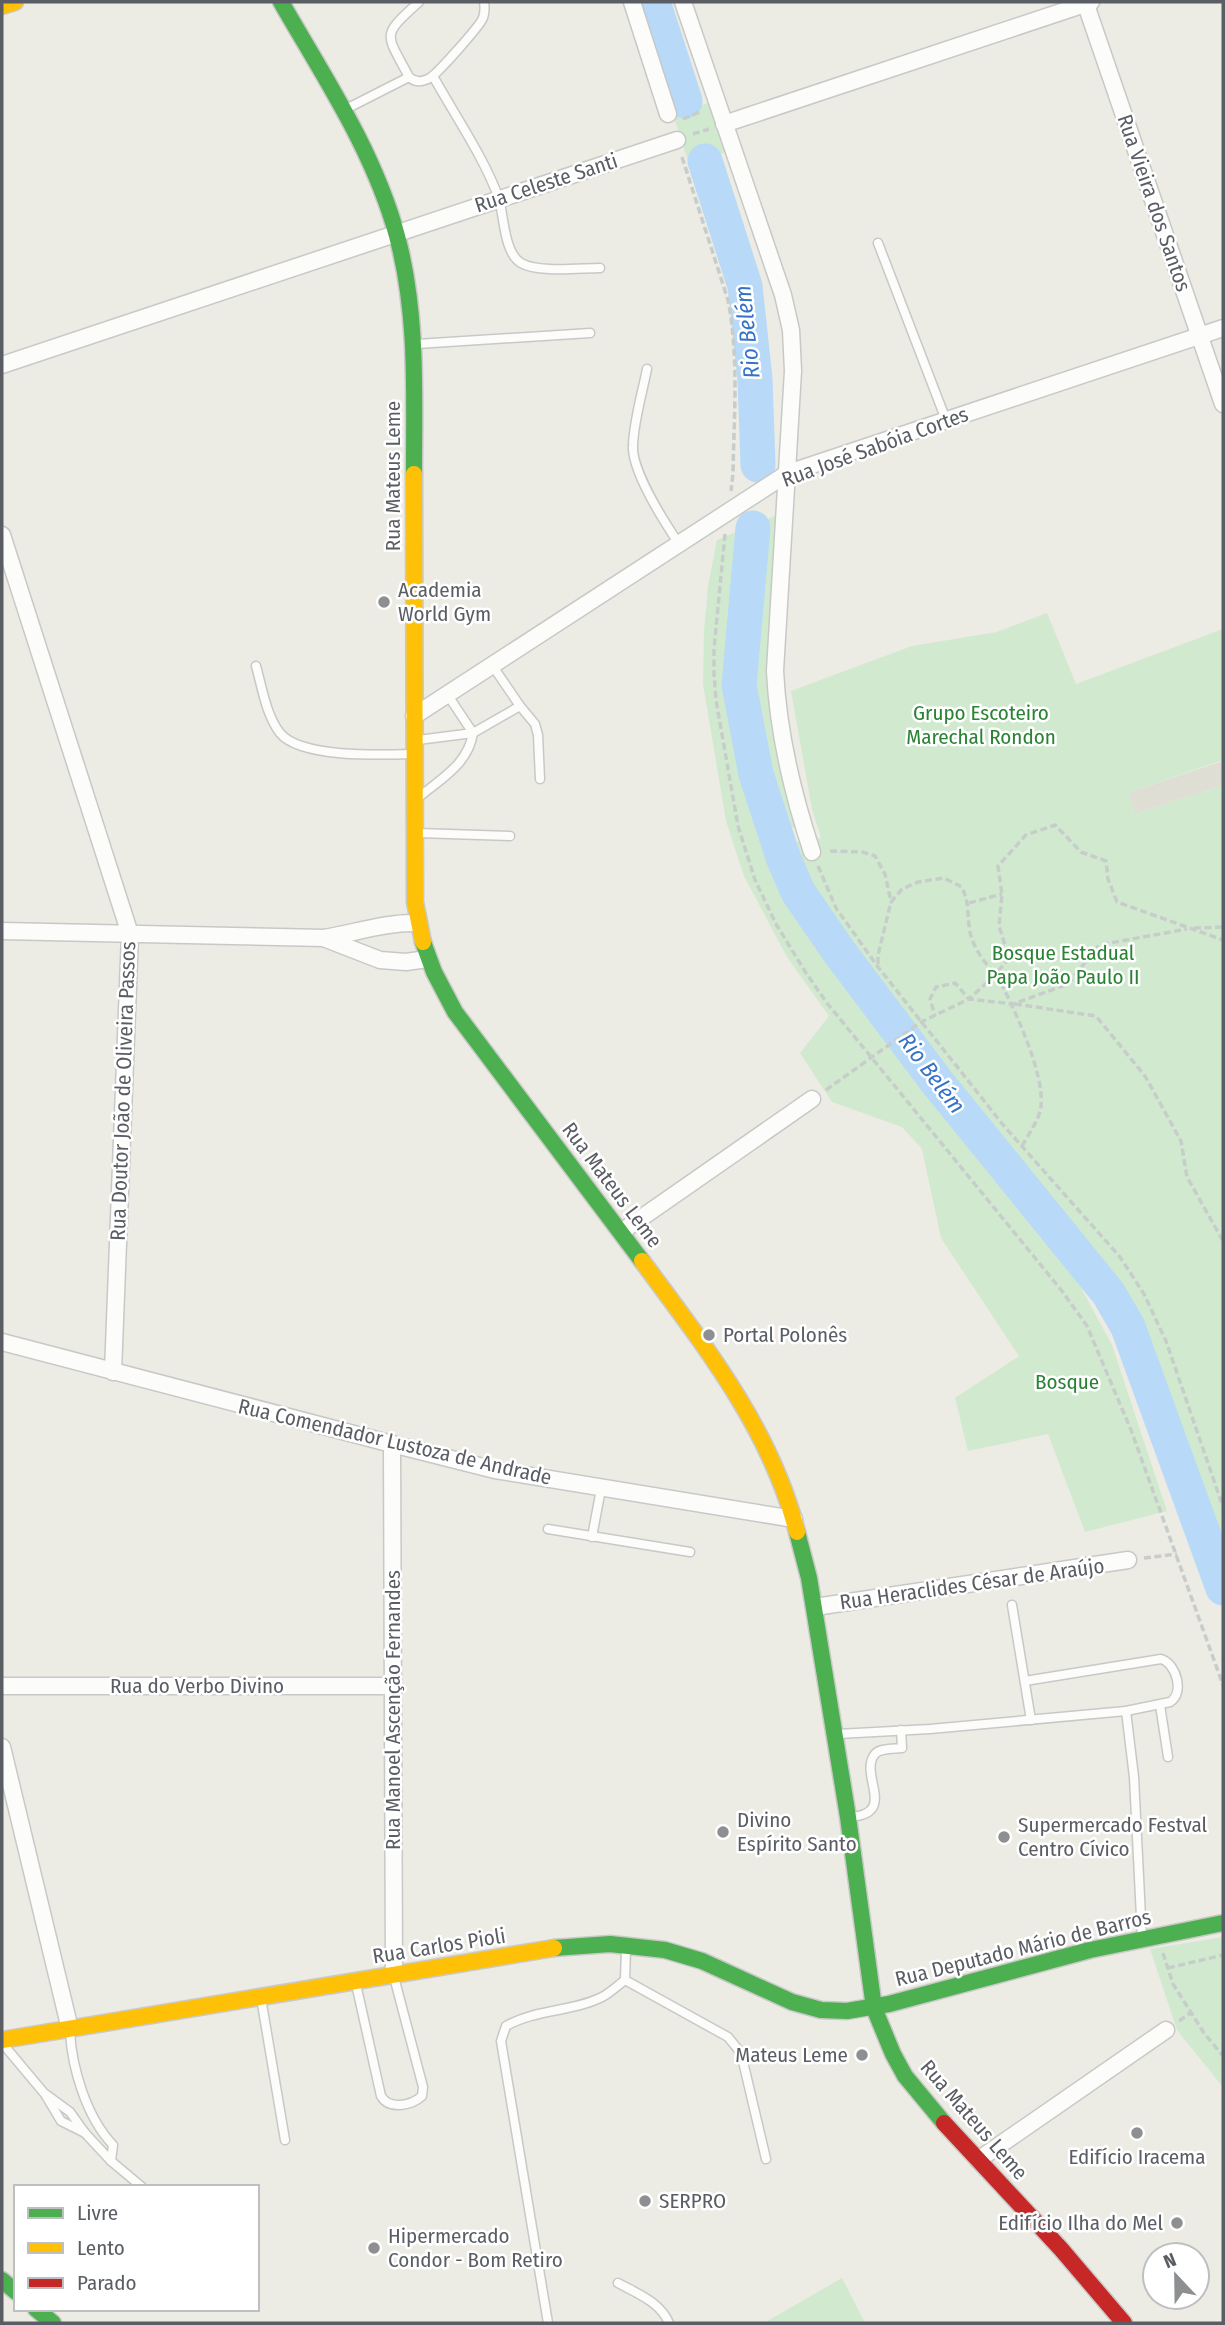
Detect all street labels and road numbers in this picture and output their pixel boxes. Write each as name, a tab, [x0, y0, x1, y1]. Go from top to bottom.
street label: Rua Vieira dos Santos	[1111, 111, 1197, 295]
street label: Rua Celeste Santi	[471, 148, 621, 218]
street label: Rua Mateus Leme	[380, 401, 406, 551]
street label: Rua José Sabóia Cortes	[778, 401, 972, 493]
street label: Rua Doutor João de Oliveira Passos	[105, 941, 141, 1241]
street label: Rua Mateus Leme	[556, 1117, 668, 1253]
street label: Rua Comendador Lustoza de Andrade	[236, 1393, 554, 1491]
street label: Rua Heraclides César de Araújo	[838, 1553, 1106, 1615]
street label: Rua Manoel Ascenção Fernandes	[380, 1570, 406, 1850]
street label: Rua do Verbo Divino	[110, 1673, 284, 1699]
street label: Rua Deputado Mário de Barros	[892, 1904, 1154, 1992]
street label: Rua Carlos Pioli	[371, 1923, 507, 1969]
street label: Rua Mateus Leme	[915, 2055, 1033, 2185]

